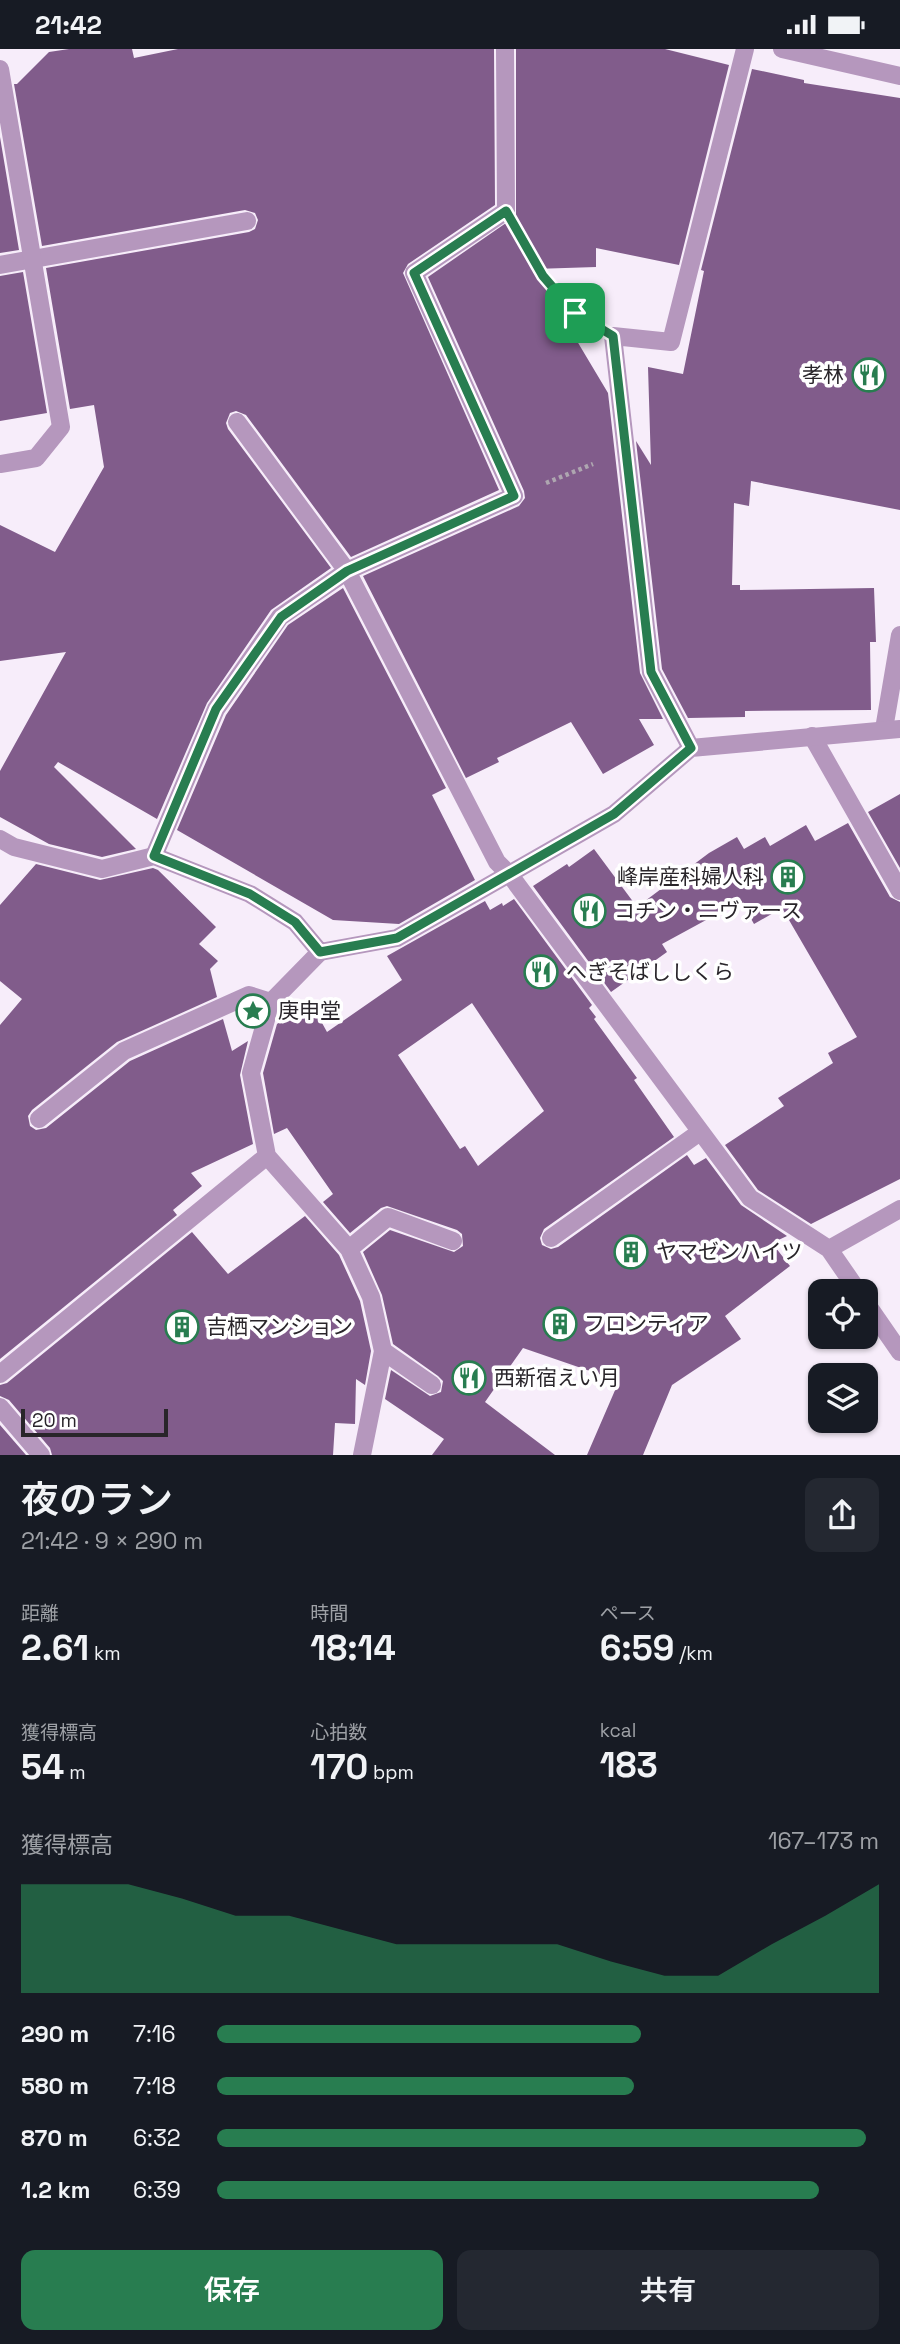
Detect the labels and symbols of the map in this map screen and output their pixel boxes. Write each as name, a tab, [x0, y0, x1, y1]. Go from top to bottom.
pin	[545, 283, 605, 343]
restaurant icon: 孝林	[850, 356, 888, 394]
place label: 孝林	[802, 361, 844, 388]
building icon: 峰岸産科婦人科	[769, 858, 807, 896]
place label: 峰岸産科婦人科	[617, 863, 764, 890]
restaurant icon: コチン・ニヴァース	[570, 892, 608, 930]
place label: コチン・ニヴァース	[614, 897, 802, 924]
restaurant icon: へぎそばししくら	[522, 953, 560, 991]
place label: へぎそばししくら	[566, 958, 734, 985]
place icon: 庚申堂	[234, 992, 272, 1030]
place label: 庚申堂	[278, 997, 341, 1024]
building icon: ヤマゼンハイツ	[612, 1233, 650, 1271]
place label: ヤマゼンハイツ	[656, 1238, 803, 1265]
building icon: フロンティア	[541, 1305, 579, 1343]
building icon: 吉栖マンション	[163, 1308, 201, 1346]
place label: フロンティア	[584, 1310, 709, 1337]
place label: 吉栖マンション	[206, 1313, 353, 1340]
restaurant icon: 西新宿えい月	[450, 1359, 488, 1397]
place label: 西新宿えい月	[494, 1364, 620, 1391]
scale bar	[21, 1406, 168, 1438]

